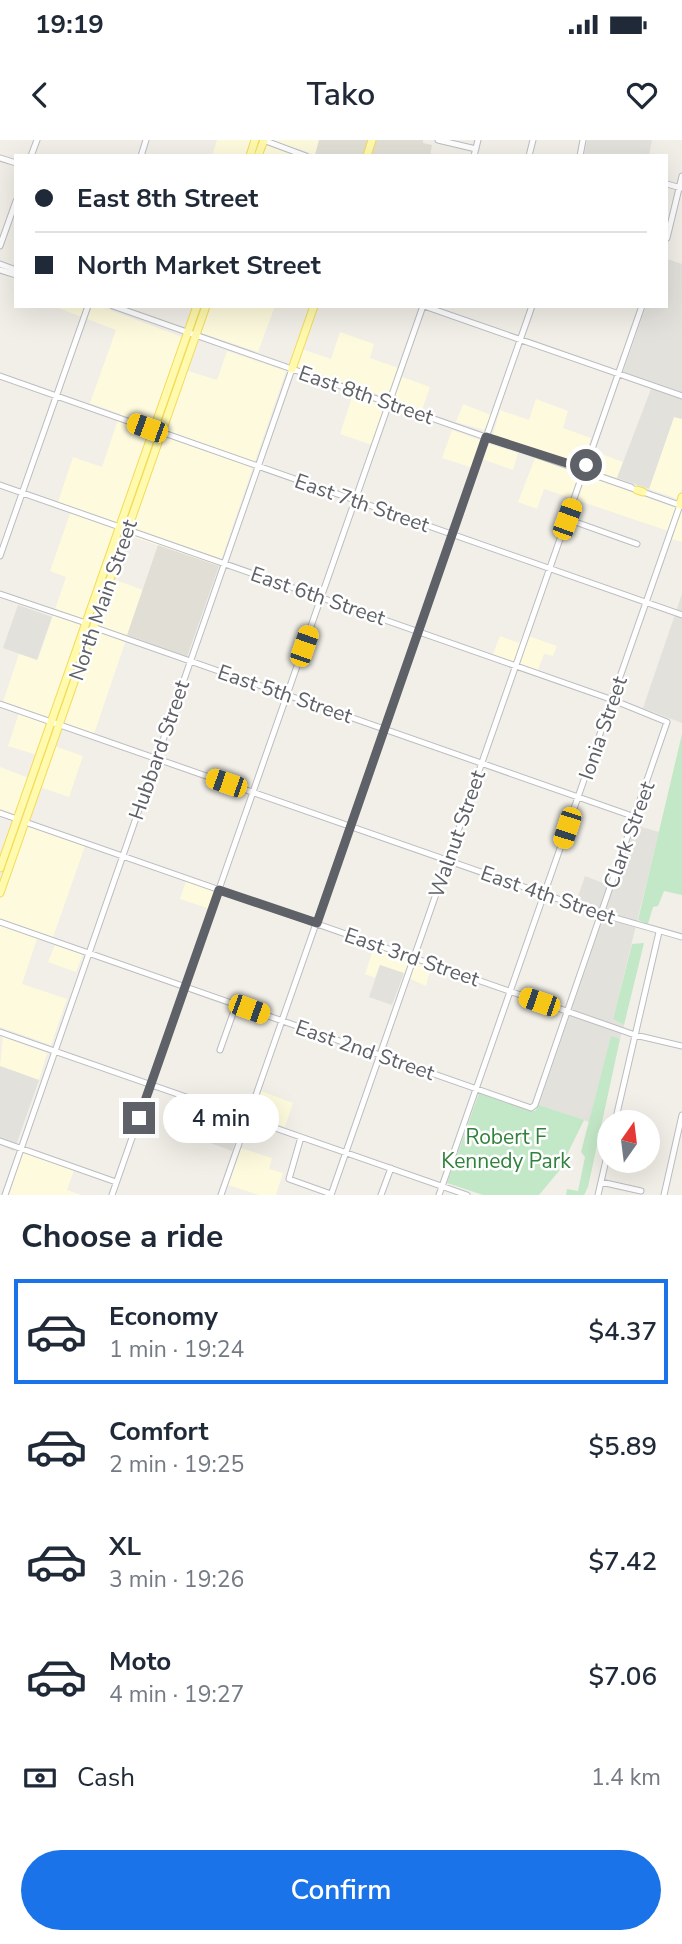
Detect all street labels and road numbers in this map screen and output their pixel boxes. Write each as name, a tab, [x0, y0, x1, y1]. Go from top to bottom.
street label: East 8th Street	[295, 359, 438, 431]
street label: East 7th Street	[291, 467, 434, 539]
street label: North Main Street	[62, 515, 144, 684]
street label: East 6th Street	[247, 560, 390, 632]
street label: East 5th Street	[214, 658, 357, 730]
street label: Ionia Street	[572, 672, 634, 783]
street label: Hubbard Street	[122, 676, 196, 823]
street label: Walnut Street	[422, 766, 492, 901]
street label: Clark Street	[597, 777, 662, 893]
street label: East 4th Street	[477, 859, 620, 931]
street label: East 3rd Street	[341, 921, 484, 993]
street label: East 2nd Street	[292, 1013, 439, 1087]

